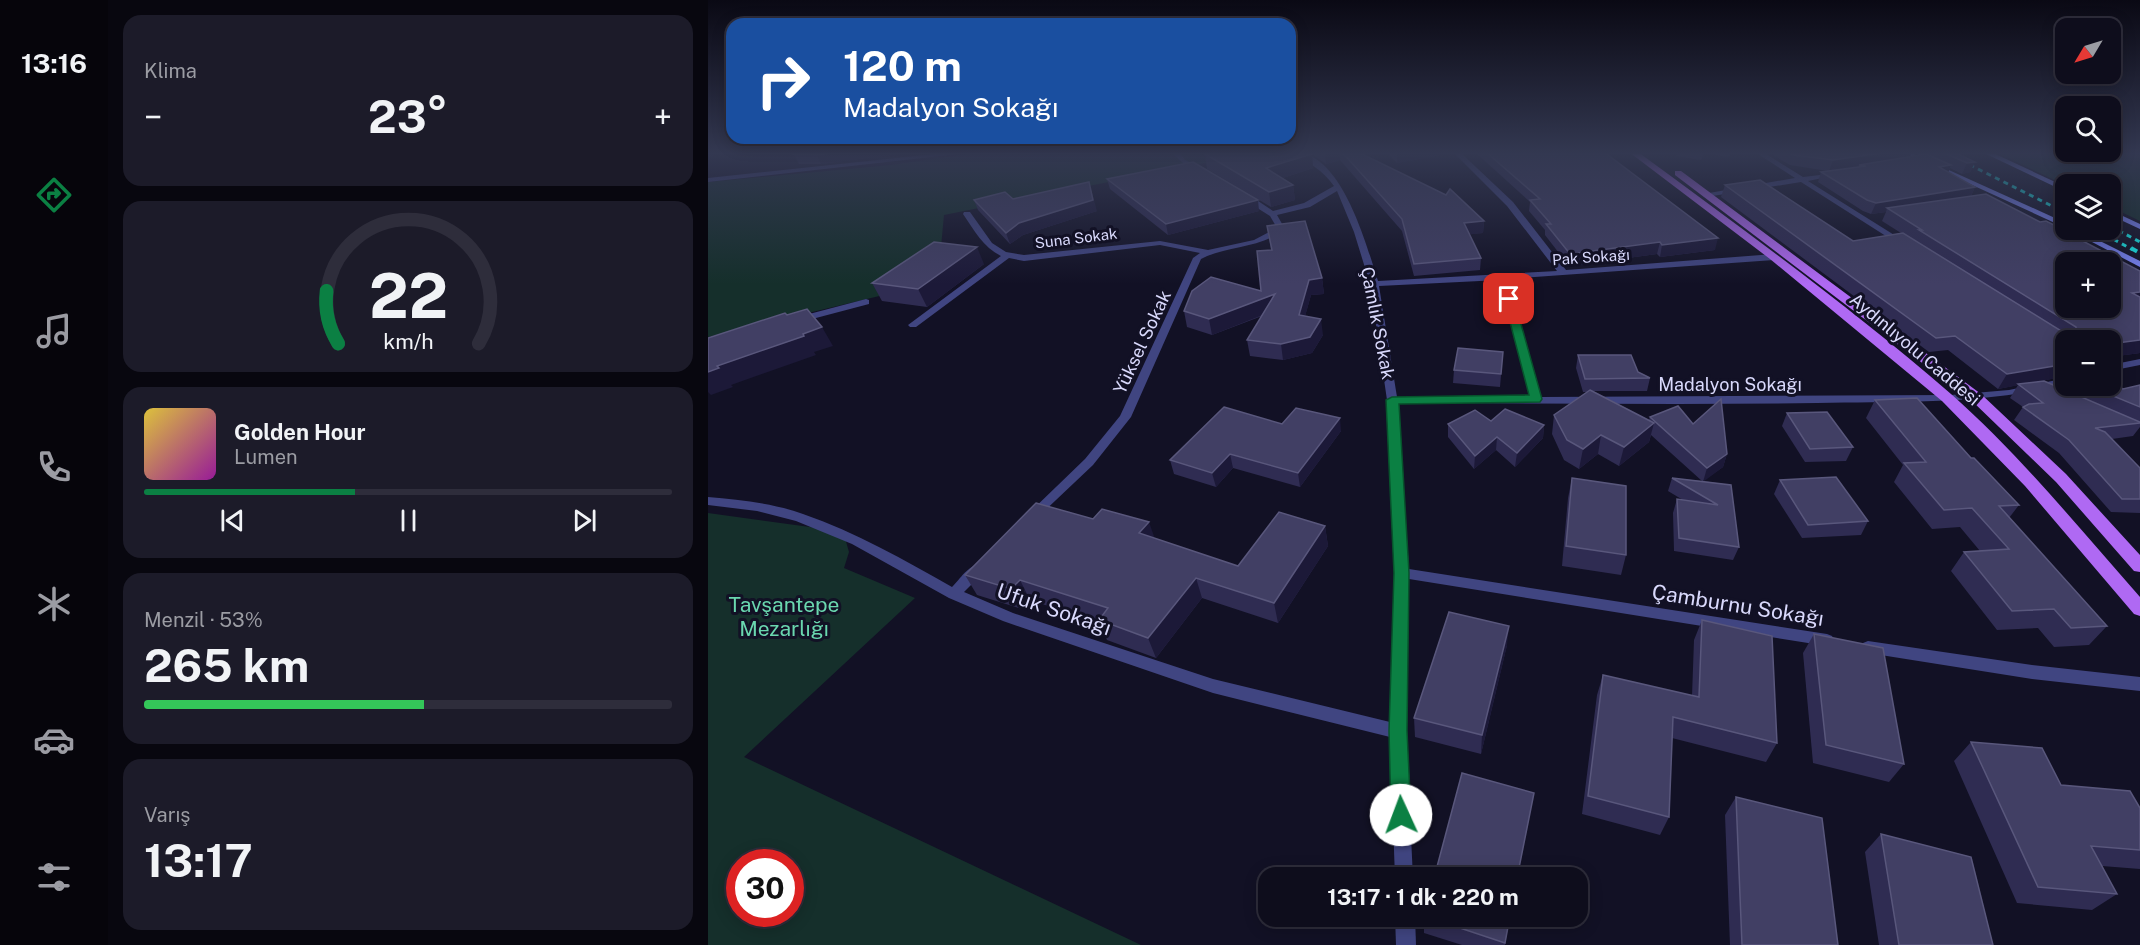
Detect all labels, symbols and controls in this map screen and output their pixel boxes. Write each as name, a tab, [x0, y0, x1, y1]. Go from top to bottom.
north arrow	[2055, 18, 2121, 84]
map controls	[2055, 18, 2121, 396]
text: 120 m	[843, 41, 962, 90]
icon: right	[744, 42, 822, 120]
text: 13:16	[21, 47, 87, 79]
text: Klima	[144, 59, 197, 83]
text: 23°	[368, 90, 448, 143]
text: Madalyon Sokağı	[843, 91, 1058, 123]
button: search	[2055, 96, 2121, 162]
text: −	[144, 98, 162, 136]
text: +	[654, 98, 672, 136]
icon: directions	[33, 174, 75, 216]
button: layers	[2055, 174, 2121, 240]
street label: Suna Sokak	[1034, 225, 1118, 251]
street label: Pak Sokağı	[1552, 246, 1630, 268]
button: +	[2055, 252, 2121, 318]
text: 22	[368, 259, 448, 332]
street label: Çamlık Sokak	[1357, 265, 1399, 381]
pin	[1483, 273, 1534, 324]
icon: arrive	[1492, 282, 1525, 315]
street label: Yüksel Sokak	[1109, 287, 1175, 397]
street label: Aydınlıyolu Caddesi	[1846, 288, 1984, 410]
icon: music	[33, 310, 75, 352]
text: km/h	[383, 329, 433, 354]
button: −	[2055, 330, 2121, 396]
street label: Madalyon Sokağı	[1658, 374, 1802, 395]
text: Golden Hour	[234, 419, 365, 445]
text: Lumen	[234, 445, 298, 469]
icon: phone	[33, 446, 75, 488]
icon: previous	[216, 504, 249, 537]
icon: pause	[392, 504, 425, 537]
icon: next	[568, 504, 601, 537]
street label: Ufuk Sokağı	[993, 578, 1115, 640]
street label: Çamburnu Sokağı	[1650, 579, 1826, 631]
icon: climate	[33, 583, 75, 625]
park label: Tavşantepe Mezarlığı	[729, 592, 840, 641]
text: Menzil · 53%	[144, 608, 263, 632]
text: 265 km	[144, 639, 309, 692]
icon: car	[33, 719, 75, 761]
position arrow	[1369, 783, 1433, 847]
text: Varış	[144, 803, 190, 827]
text: 13:17	[144, 834, 253, 887]
speed limit sign: 30	[726, 849, 804, 927]
icon: filters	[33, 856, 75, 898]
text: 13:17 · 1 dk · 220 m	[1327, 884, 1519, 910]

